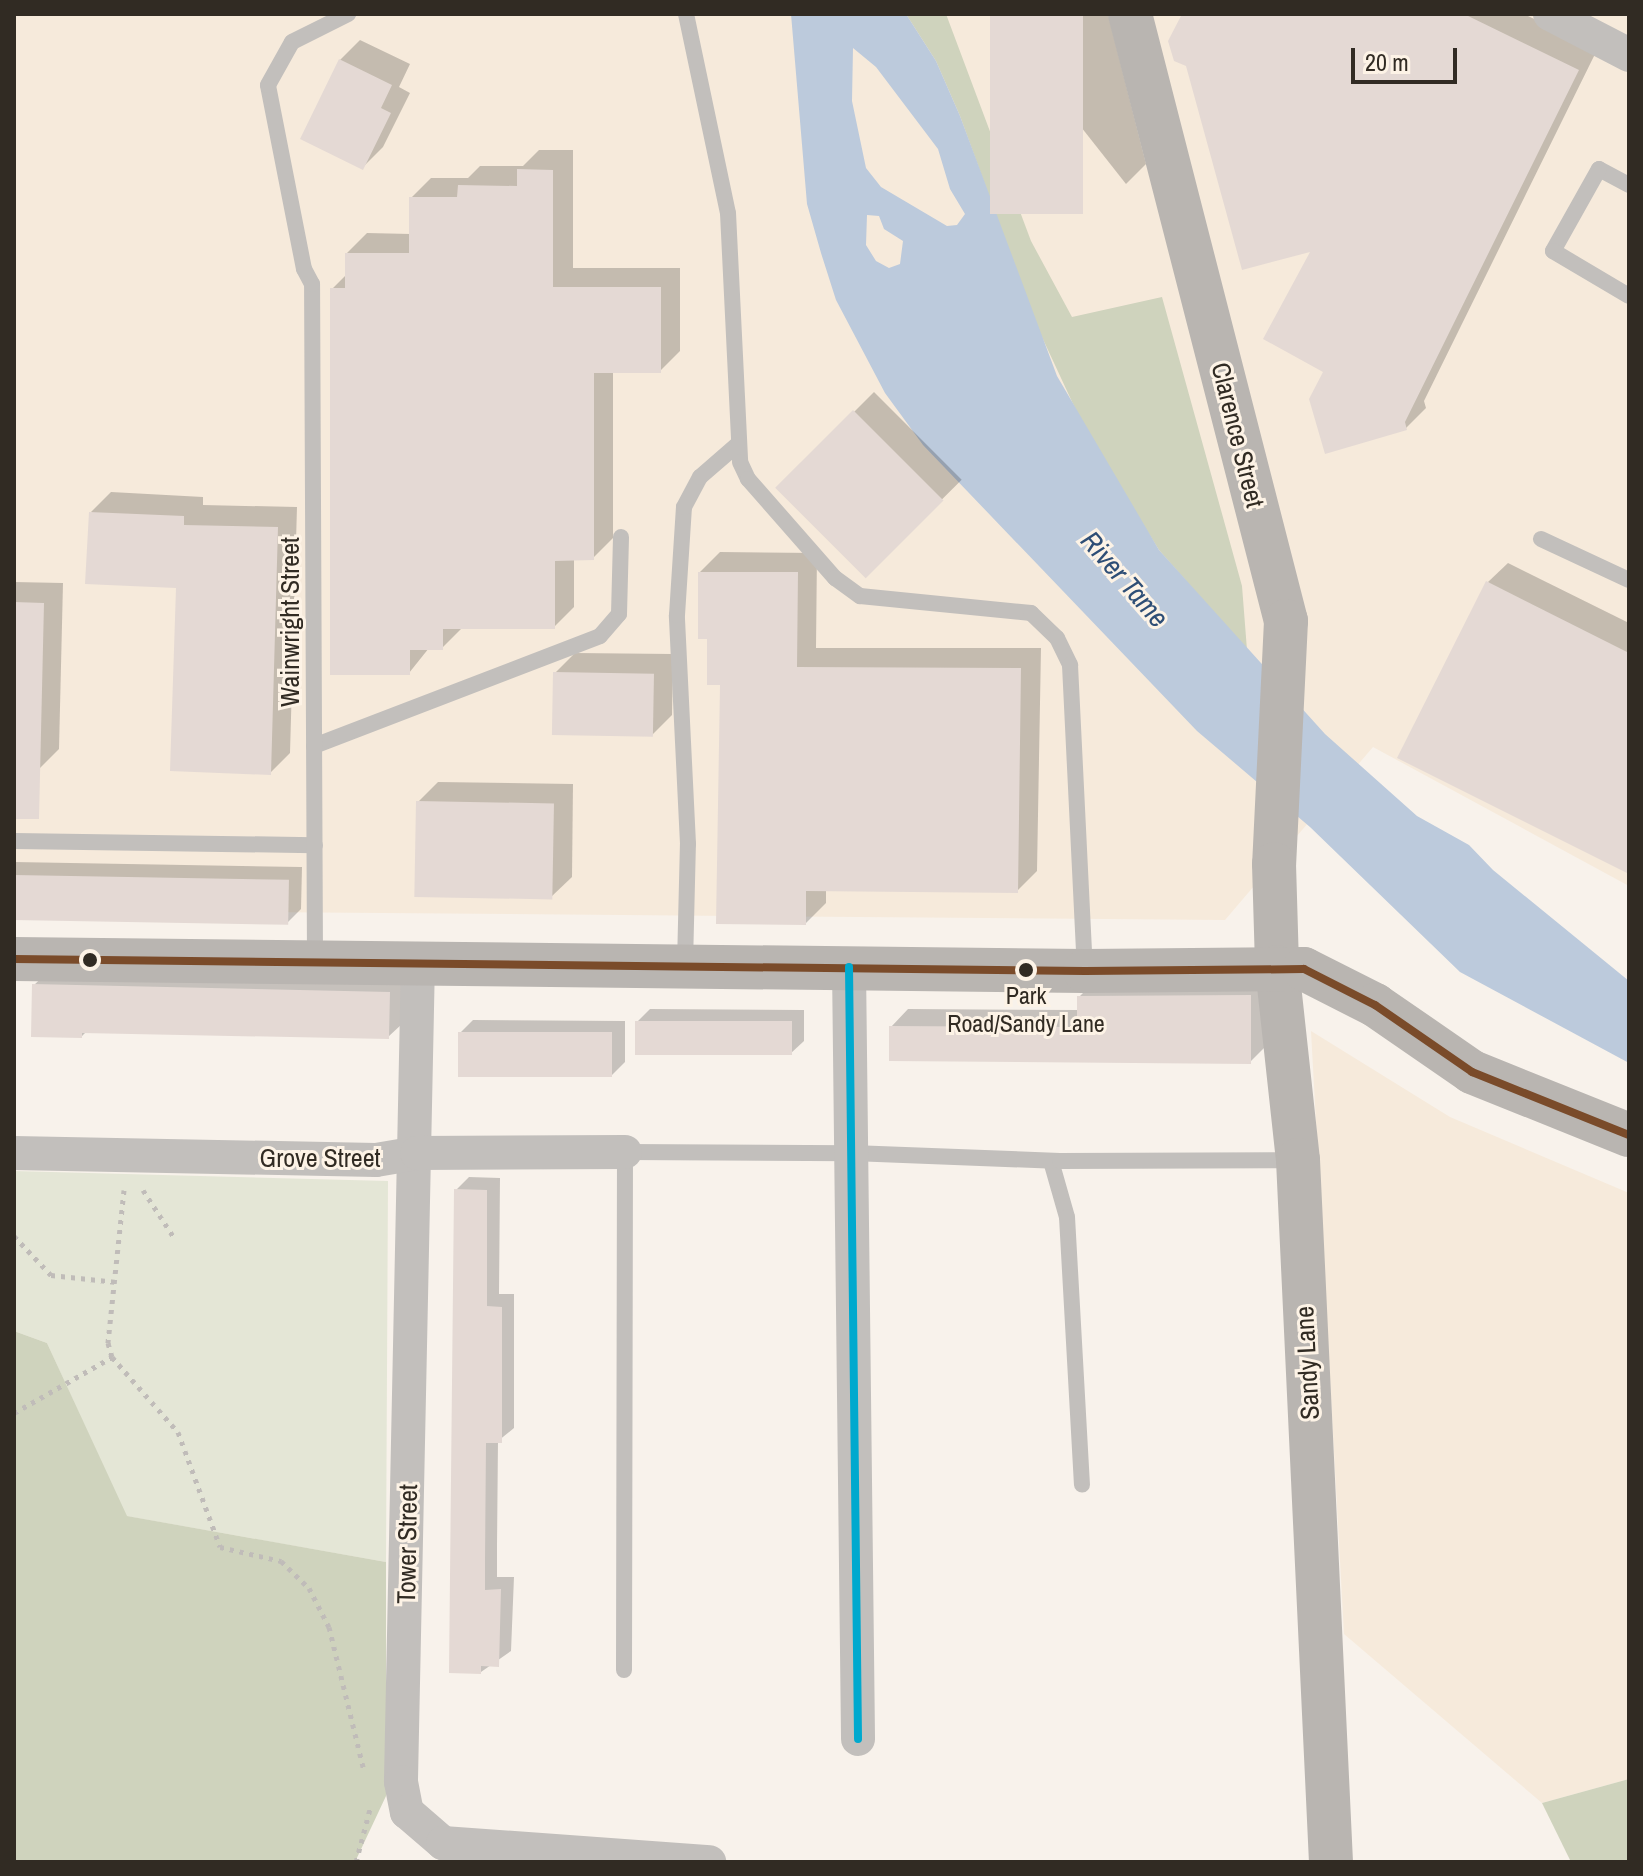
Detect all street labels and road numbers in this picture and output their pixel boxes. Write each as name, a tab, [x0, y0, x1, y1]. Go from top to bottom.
street label: Clarence Street	[1205, 359, 1271, 511]
street label: Wainwright Street	[274, 537, 306, 707]
street label: Grove Street	[260, 1142, 380, 1174]
street label: Sandy Lane	[1288, 1305, 1326, 1421]
street label: Tower Street	[390, 1484, 424, 1604]

